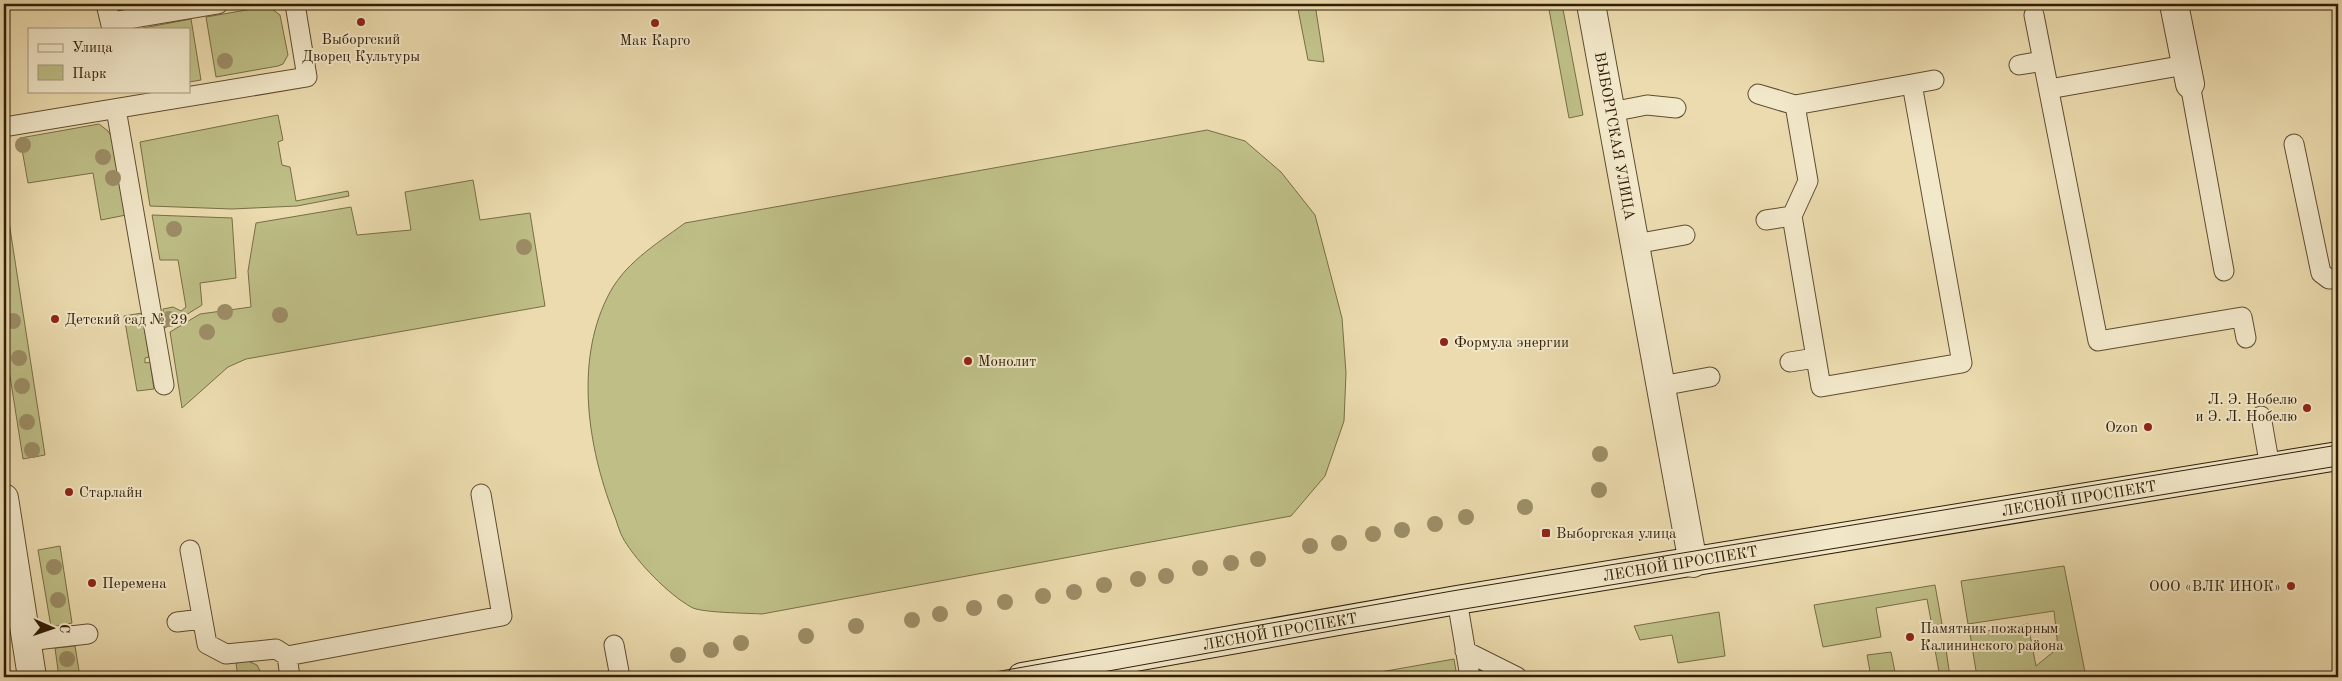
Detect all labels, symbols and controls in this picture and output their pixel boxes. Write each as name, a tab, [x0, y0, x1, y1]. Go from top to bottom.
marker: Выборгский Дворец Культуры	[355, 16, 367, 28]
marker: Мак Карго	[649, 17, 661, 29]
legend	[28, 28, 190, 92]
place label: Выборгский Дворец Культуры	[302, 33, 420, 65]
place label: Мак Карго	[619, 34, 691, 49]
text: Улица	[72, 41, 113, 56]
street label: ВЫБОРГСКАЯ УЛИЦА	[1591, 51, 1636, 222]
text: Парк	[72, 67, 107, 82]
marker: Детский сад № 29	[49, 313, 61, 325]
place label: Детский сад № 29	[65, 313, 188, 328]
marker: Формула энергии	[1438, 336, 1450, 348]
place label: Формула энергии	[1454, 336, 1569, 351]
marker: Монолит	[962, 355, 974, 367]
place label: Монолит	[978, 355, 1036, 370]
place label: Л. Э. Нобелю и Э. Л. Нобелю	[2196, 393, 2297, 425]
marker: Л. Э. Нобелю и Э. Л. Нобелю	[2301, 402, 2313, 414]
place label: Ozon	[2105, 421, 2138, 436]
marker: Ozon	[2142, 421, 2154, 433]
street label: ЛЕСНОЙ ПРОСПЕКТ	[2001, 480, 2158, 520]
marker: Старлайн	[63, 486, 75, 498]
place label: Старлайн	[79, 486, 143, 501]
marker: Выборгская улица	[1540, 527, 1552, 539]
place label: Выборгская улица	[1556, 527, 1677, 542]
street label: ЛЕСНОЙ ПРОСПЕКТ	[1602, 545, 1759, 585]
marker: Перемена	[86, 577, 98, 589]
place label: Перемена	[102, 577, 167, 592]
place label: ООО «ВЛК ИНОК»	[2149, 580, 2281, 595]
marker: ООО «ВЛК ИНОК»	[2285, 580, 2297, 592]
north arrow	[28, 604, 78, 654]
street label: ЛЕСНОЙ ПРОСПЕКТ	[1202, 612, 1359, 654]
place label: Памятник пожарным Калининского района	[1920, 622, 2064, 654]
text: С	[57, 624, 71, 633]
marker: Памятник пожарным Калининского района	[1904, 631, 1916, 643]

